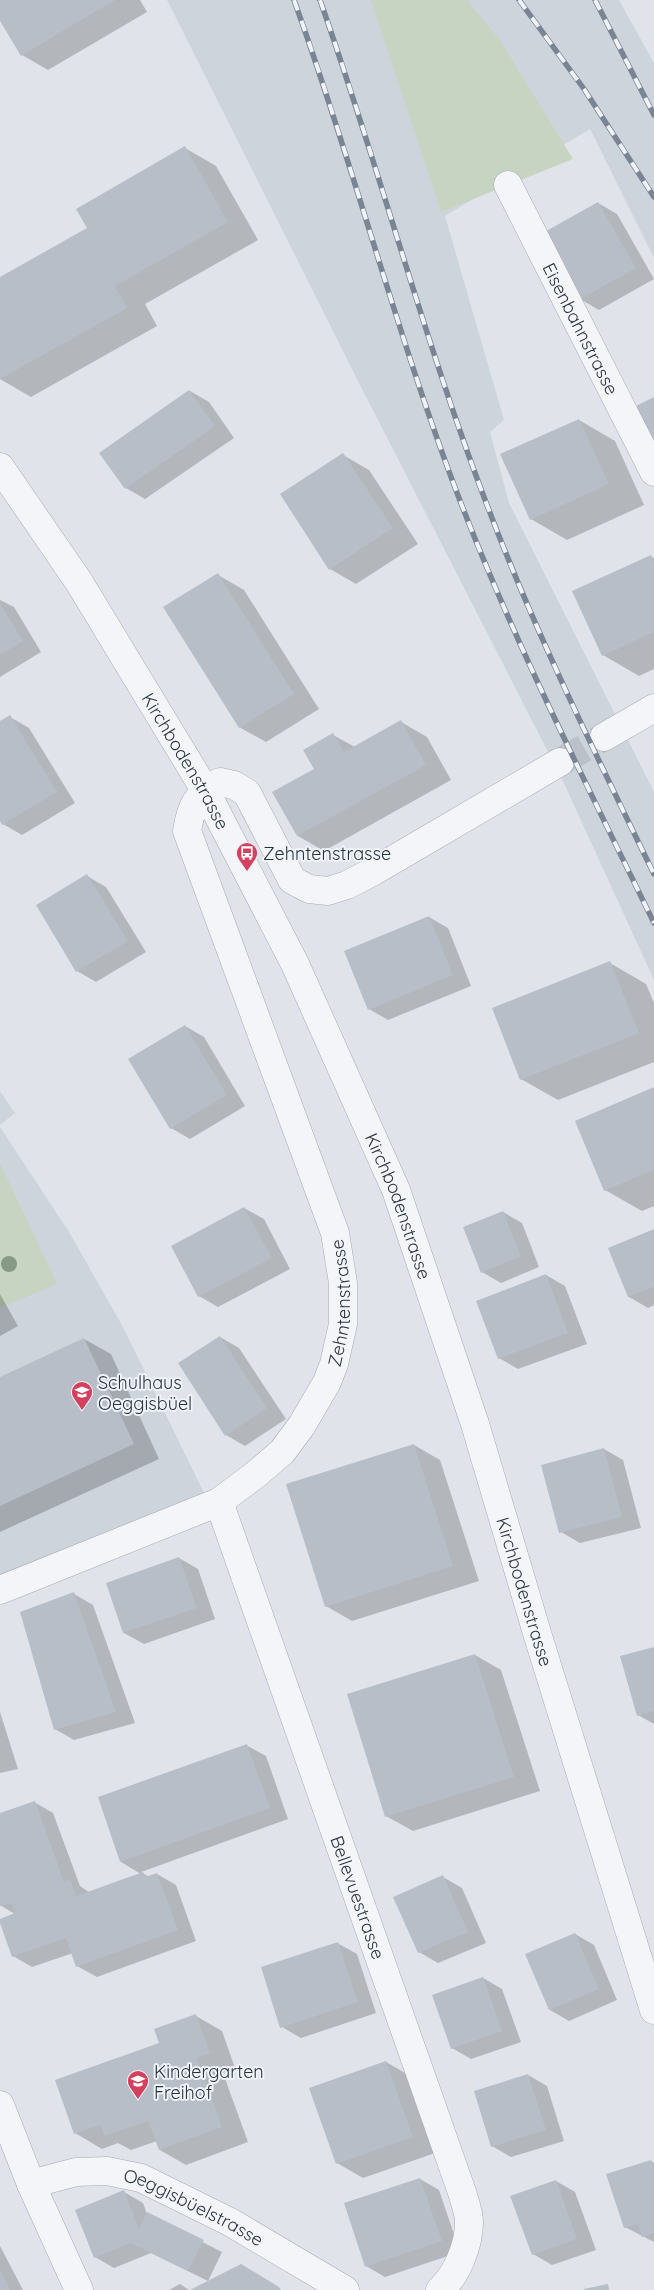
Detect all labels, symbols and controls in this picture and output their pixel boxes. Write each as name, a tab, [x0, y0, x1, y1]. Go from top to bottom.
street label: Eisenbahnstrasse	[538, 259, 624, 398]
street label: Kirchbodenstrasse	[137, 688, 235, 833]
bus stop icon: Zehntenstrasse	[235, 841, 259, 872]
place label: Zehntenstrasse	[263, 842, 391, 865]
street label: Kirchbodenstrasse	[360, 1129, 437, 1282]
street label: Zehntenstrasse	[322, 1238, 355, 1369]
place label: Schulhaus Oeggisbüel	[98, 1371, 192, 1415]
school or university icon: Schulhaus Oeggisbüel	[70, 1380, 94, 1411]
street label: Kirchbodenstrasse	[492, 1514, 558, 1669]
street label: Bellevuestrasse	[326, 1832, 390, 1962]
place label: Kindergarten Freihof	[154, 2060, 264, 2104]
school or university icon: Kindergarten Freihof	[126, 2069, 150, 2100]
street label: Oeggisbüelstrasse	[122, 2163, 268, 2251]

